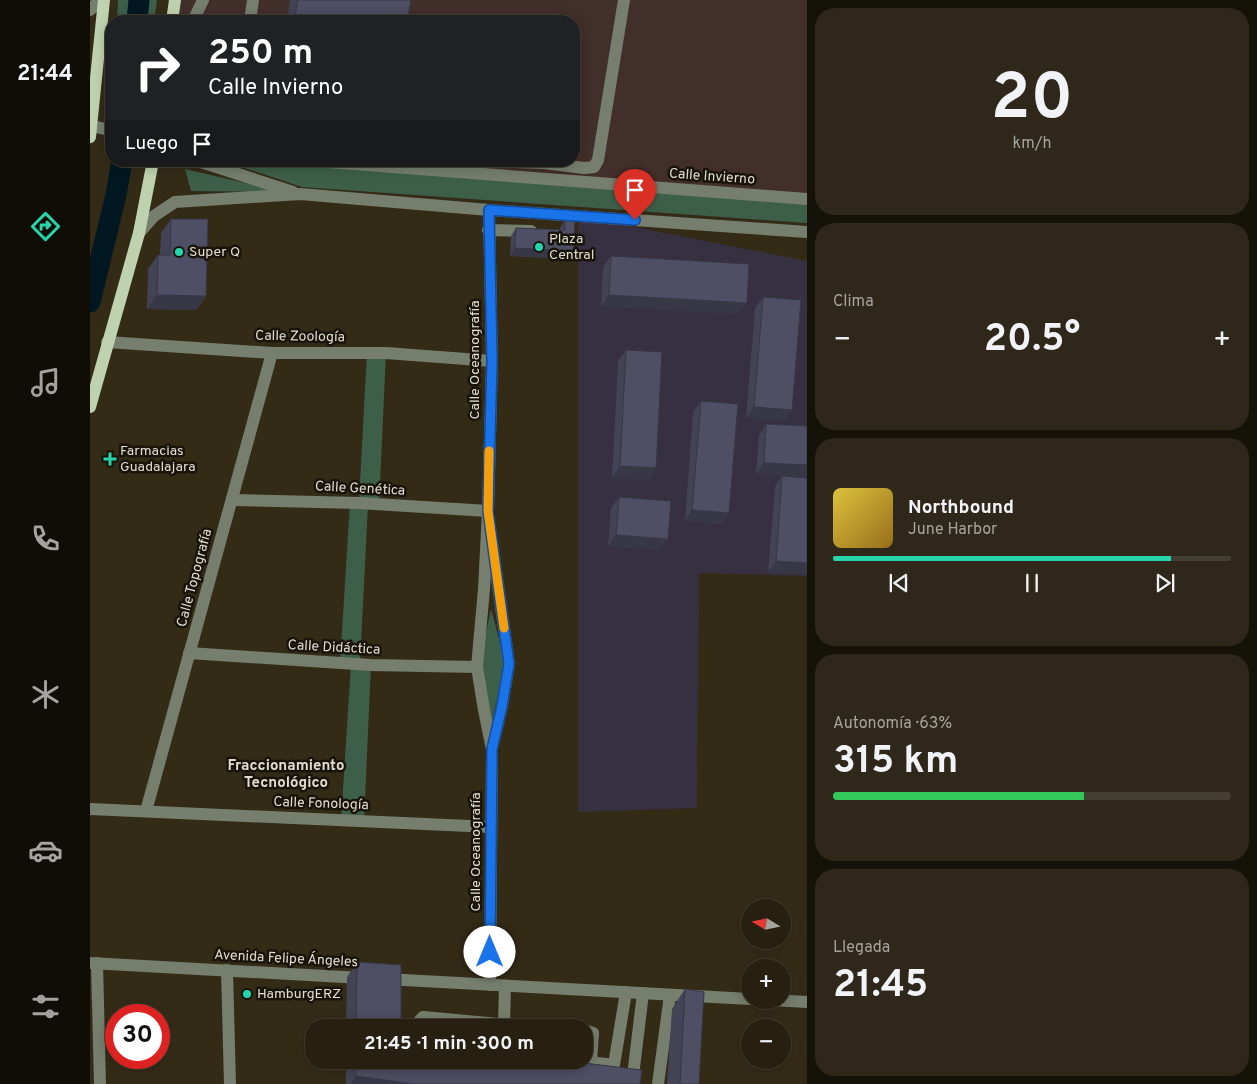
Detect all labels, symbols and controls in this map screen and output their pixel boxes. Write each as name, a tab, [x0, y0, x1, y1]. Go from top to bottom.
text: 250 m	[208, 32, 313, 76]
icon: right	[125, 35, 190, 100]
text: 20	[991, 60, 1073, 142]
text: 21:44	[17, 61, 73, 88]
text: Calle Invierno	[208, 75, 343, 102]
icon: arrive	[188, 130, 216, 158]
text: Luego	[125, 132, 178, 156]
text: km/h	[1013, 134, 1051, 154]
street label: Calle Invierno	[668, 166, 756, 188]
pin	[614, 169, 656, 220]
icon: arrive	[621, 176, 649, 204]
icon: directions	[28, 209, 63, 244]
place label: Plaza Central	[549, 231, 594, 264]
marker: Plaza Central	[533, 241, 545, 253]
place label: Super Q	[189, 244, 240, 261]
marker: Super Q	[173, 246, 185, 258]
text: Clima	[833, 292, 874, 312]
street label: Calle Oceanografía	[467, 301, 484, 420]
text: 20.5°	[984, 316, 1080, 365]
text: −	[833, 323, 851, 359]
text: +	[1213, 323, 1231, 359]
street label: Calle Zoología	[255, 328, 345, 346]
icon: music	[28, 365, 63, 400]
place label: Farmacias Guadalajara	[120, 443, 196, 476]
marker: Farmacias Guadalajara	[104, 453, 116, 465]
street label: Calle Genética	[314, 478, 406, 500]
text: Northbound	[908, 496, 1014, 520]
text: June Harbor	[908, 520, 997, 540]
icon: phone	[28, 521, 63, 556]
street label: Calle Topografía	[174, 527, 216, 629]
icon: previous	[885, 569, 913, 597]
icon: pause	[1018, 569, 1046, 597]
icon: next	[1151, 569, 1179, 597]
street label: Calle Didáctica	[287, 637, 381, 659]
icon: climate	[28, 677, 63, 712]
text: Autonomía · 63%	[833, 714, 952, 734]
text: 315 km	[833, 738, 958, 787]
district label: Fraccionamiento Tecnológico	[228, 757, 344, 793]
street label: Calle Oceanografía	[468, 793, 485, 912]
street label: Calle Fonología	[273, 794, 369, 814]
icon: car	[28, 833, 63, 868]
north arrow	[741, 899, 791, 949]
map controls	[741, 899, 791, 1069]
position arrow	[463, 925, 515, 977]
text: Llegada	[833, 938, 890, 958]
street label: Avenida Felipe Ángeles	[214, 946, 358, 971]
button: +	[741, 959, 791, 1009]
text: 21:45	[833, 962, 928, 1011]
place label: HamburgERZ	[257, 986, 341, 1003]
marker: HamburgERZ	[241, 988, 253, 1000]
icon: filters	[28, 989, 63, 1024]
speed limit sign: 30	[105, 1004, 170, 1069]
button: −	[741, 1019, 791, 1069]
text: 21:45 · 1 min · 300 m	[364, 1032, 534, 1056]

